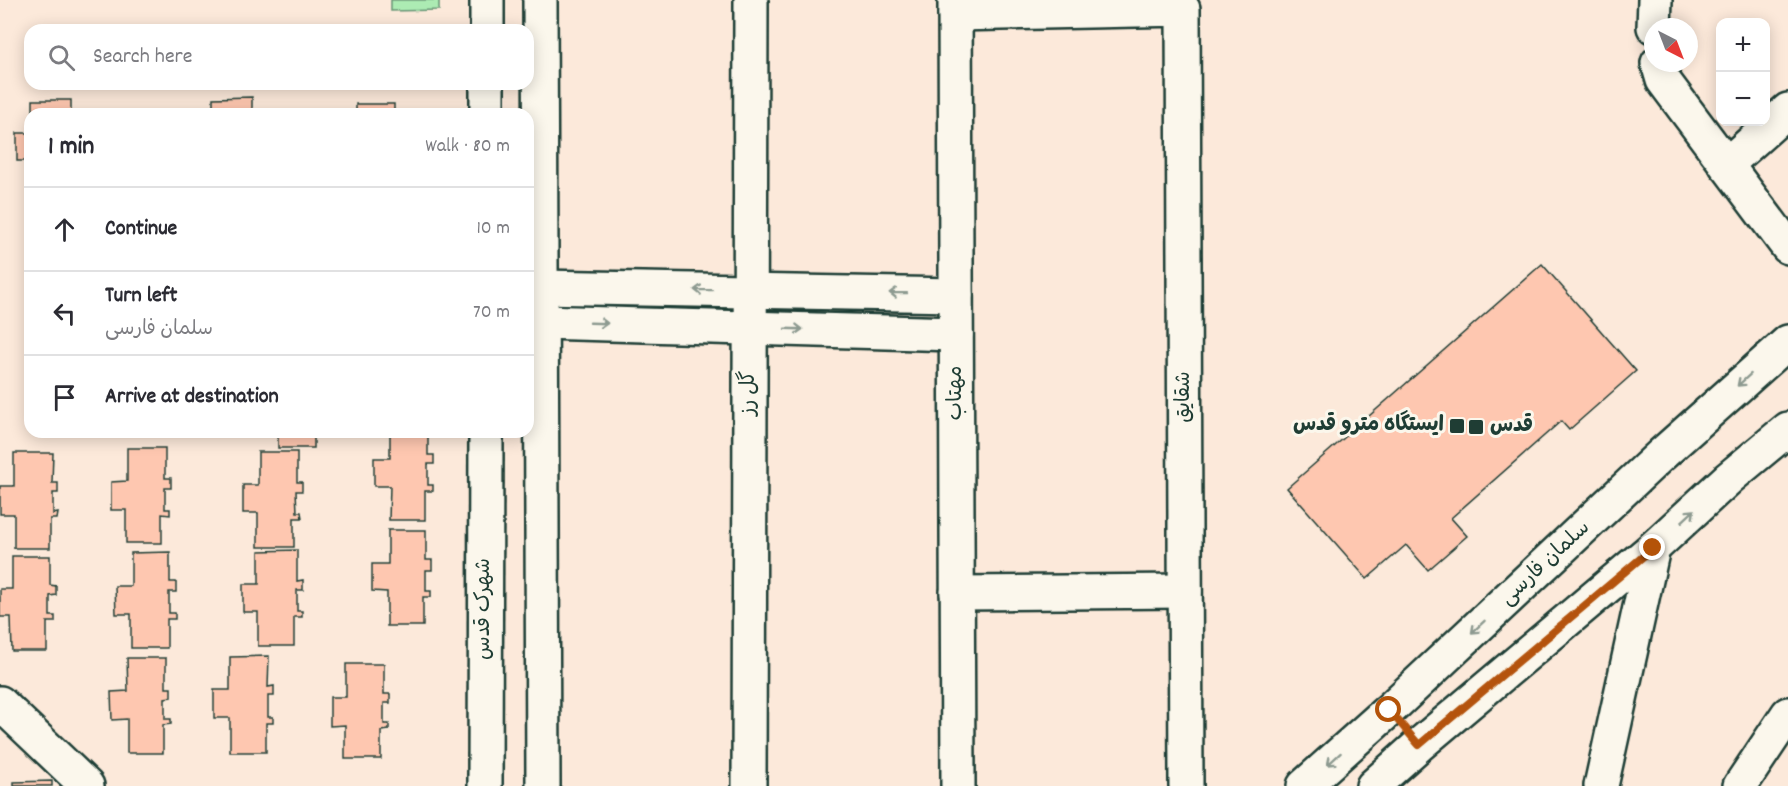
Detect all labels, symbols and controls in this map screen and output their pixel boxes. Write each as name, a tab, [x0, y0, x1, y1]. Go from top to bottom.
north arrow	[1644, 18, 1698, 72]
map controls	[1716, 18, 1770, 126]
button: +	[1716, 18, 1770, 72]
search box	[24, 24, 534, 90]
icon: search	[45, 41, 78, 74]
text: Search here	[93, 42, 192, 73]
button: −	[1716, 72, 1770, 126]
text: 1 min	[48, 129, 94, 166]
text: Walk · 80 m	[425, 133, 510, 161]
icon: ahead	[48, 213, 81, 246]
text: Continue	[105, 214, 177, 245]
text: 10 m	[476, 215, 510, 243]
text: Turn left	[105, 281, 177, 312]
one-way arrow	[693, 284, 713, 296]
one-way arrow	[888, 288, 908, 299]
icon: left	[48, 297, 81, 330]
text: 70 m	[473, 299, 510, 327]
text: سلمان فارسی	[105, 316, 213, 344]
one-way arrow	[589, 318, 609, 329]
one-way arrow	[784, 323, 804, 335]
street label: مهتاب	[942, 366, 972, 420]
street label: گل رز	[735, 371, 765, 417]
street label: شقايق	[1170, 371, 1200, 423]
one-way arrow	[1737, 373, 1752, 387]
icon: arrive	[48, 381, 81, 414]
text: Arrive at destination	[105, 382, 279, 413]
place label: ایستگاه مترو قدس	[1293, 410, 1444, 441]
place label: قدس	[1490, 412, 1533, 442]
marker: ایستگاه مترو قدس	[1448, 417, 1466, 435]
marker: قدس	[1467, 418, 1485, 436]
one-way arrow	[1680, 509, 1695, 523]
street label: سلمان فارسی	[1494, 514, 1598, 614]
route end	[1639, 534, 1665, 560]
street label: شهرک قدس	[470, 558, 500, 660]
one-way arrow	[1471, 620, 1486, 634]
route start	[1375, 696, 1401, 722]
one-way arrow	[1327, 752, 1342, 766]

